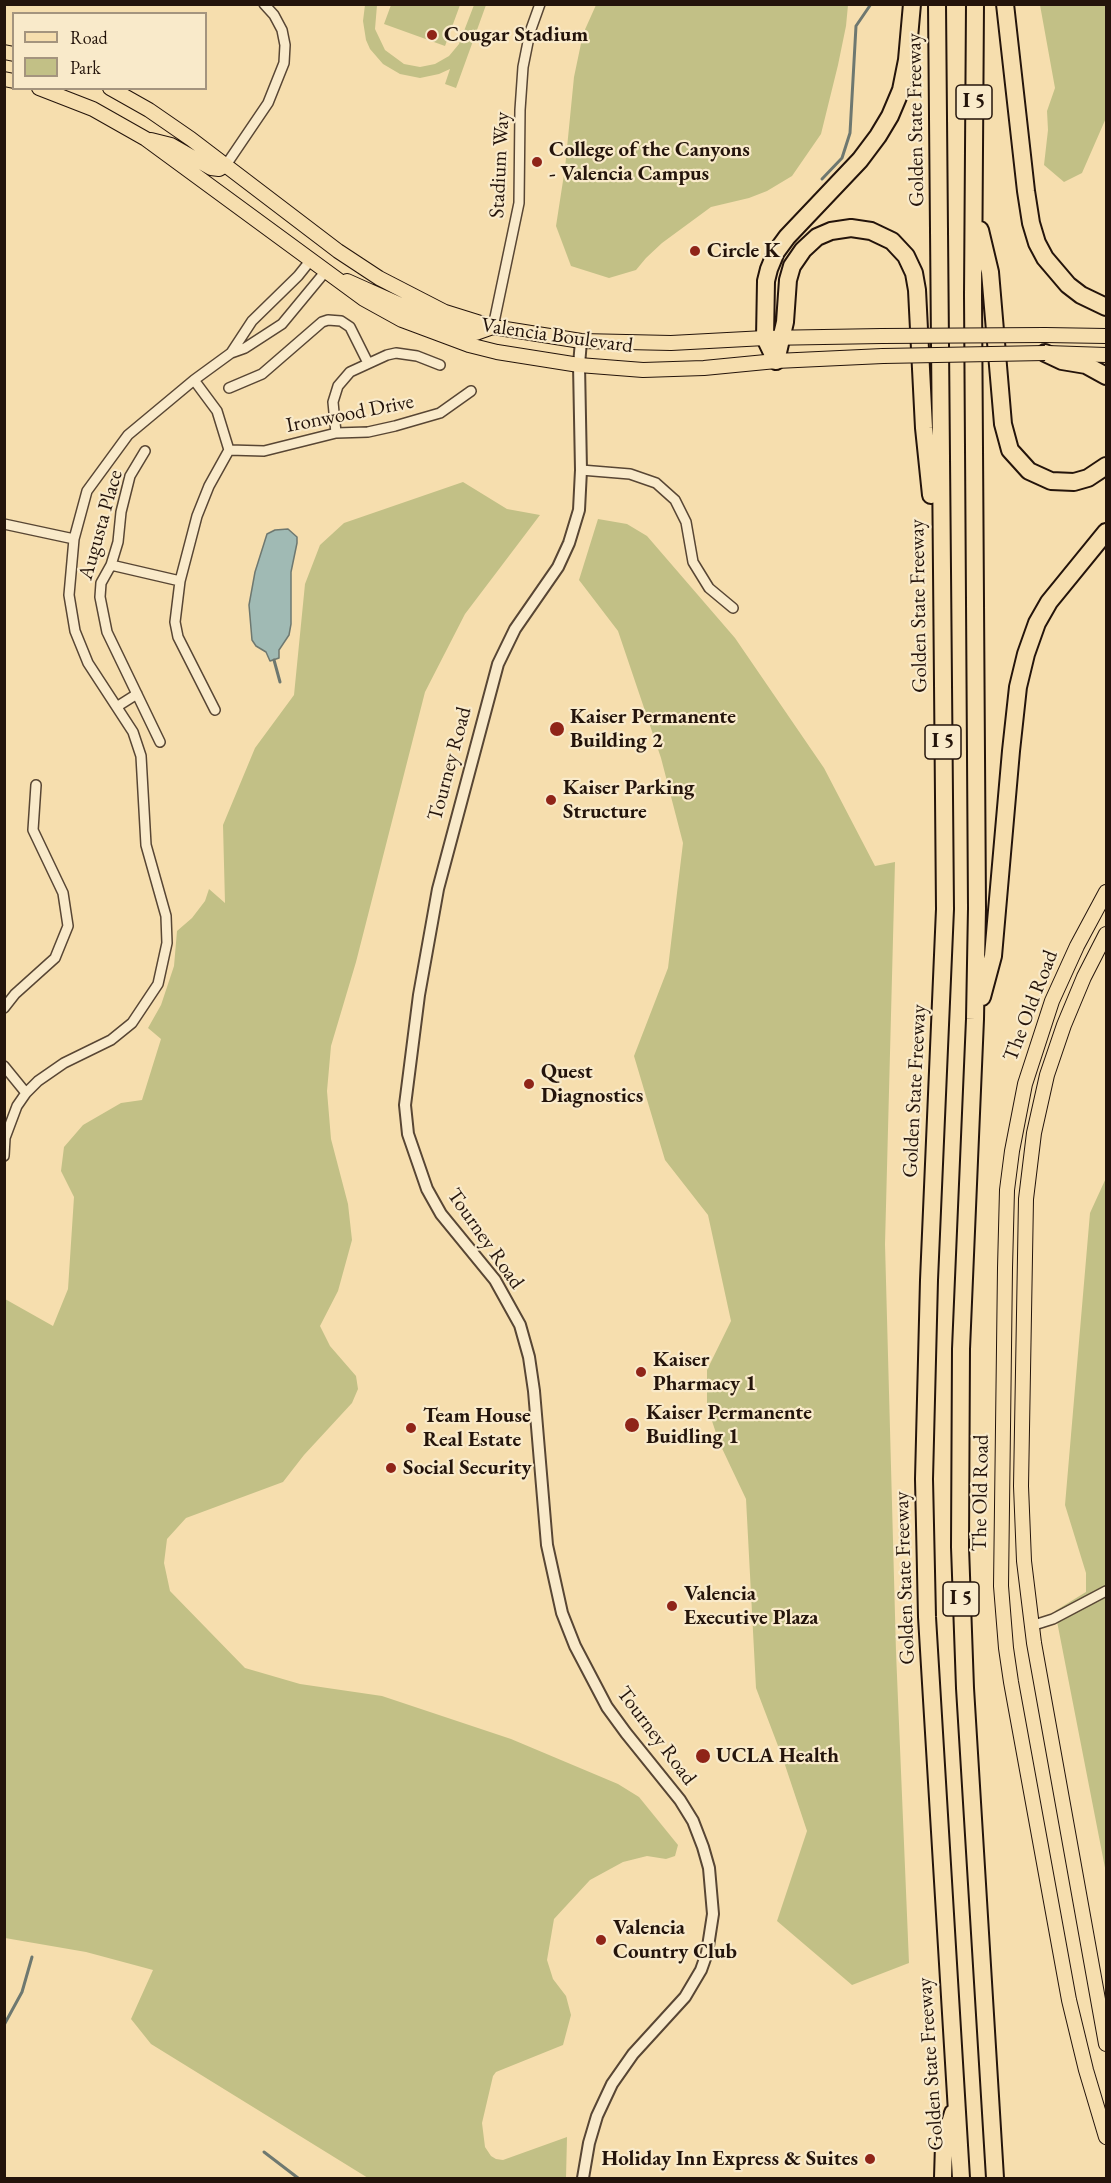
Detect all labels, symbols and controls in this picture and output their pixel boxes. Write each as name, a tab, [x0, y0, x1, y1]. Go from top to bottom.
legend	[12, 12, 207, 90]
place label: Cougar Stadium	[444, 22, 588, 48]
text: Road	[70, 26, 108, 49]
marker: Cougar Stadium	[425, 28, 439, 42]
street label: Golden State Freeway	[902, 33, 930, 207]
text: Park	[70, 56, 101, 79]
road number: I 5	[956, 85, 992, 119]
street label: Stadium Way	[485, 111, 515, 219]
place label: College of the Canyons - Valencia Campus	[549, 137, 750, 187]
marker: College of the Canyons - Valencia Campus	[530, 155, 544, 169]
place label: Circle K	[707, 238, 780, 264]
marker: Circle K	[688, 244, 702, 258]
street label: Valencia Boulevard	[480, 313, 634, 359]
street label: Ironwood Drive	[284, 389, 416, 439]
street label: Augusta Place	[73, 467, 129, 583]
street label: Golden State Freeway	[905, 519, 933, 693]
street label: Tourney Road	[423, 704, 477, 824]
place label: Kaiser Permanente Building 2	[570, 704, 736, 754]
marker: Kaiser Permanente Building 2	[548, 720, 566, 738]
road number: I 5	[925, 725, 961, 759]
place label: Kaiser Parking Structure	[563, 775, 695, 825]
marker: Kaiser Parking Structure	[544, 793, 558, 807]
street label: The Old Road	[998, 947, 1064, 1065]
street label: Golden State Freeway	[898, 1004, 932, 1178]
place label: Quest Diagnostics	[541, 1059, 643, 1109]
marker: Quest Diagnostics	[522, 1077, 536, 1091]
street label: Tourney Road	[441, 1184, 529, 1294]
place label: Kaiser Pharmacy 1	[653, 1347, 756, 1397]
marker: Kaiser Pharmacy 1	[634, 1365, 648, 1379]
place label: Kaiser Permanente Buidling 1	[646, 1400, 812, 1450]
place label: Team House Real Estate	[423, 1403, 531, 1453]
marker: Kaiser Permanente Buidling 1	[623, 1416, 641, 1434]
marker: Team House Real Estate	[404, 1421, 418, 1435]
street label: The Old Road	[967, 1434, 995, 1552]
place label: Social Security	[403, 1455, 532, 1481]
marker: Social Security	[384, 1461, 398, 1475]
street label: Golden State Freeway	[889, 1491, 921, 1665]
place label: Valencia Executive Plaza	[684, 1581, 819, 1631]
road number: I 5	[943, 1582, 979, 1616]
marker: Valencia Executive Plaza	[665, 1599, 679, 1613]
street label: Tourney Road	[611, 1682, 701, 1790]
place label: UCLA Health	[716, 1743, 839, 1769]
marker: UCLA Health	[694, 1747, 712, 1765]
place label: Valencia Country Club	[613, 1915, 737, 1965]
marker: Valencia Country Club	[594, 1933, 608, 1947]
street label: Golden State Freeway	[912, 1977, 950, 2151]
place label: Holiday Inn Express & Suites	[601, 2146, 858, 2172]
marker: Holiday Inn Express & Suites	[863, 2152, 877, 2166]

